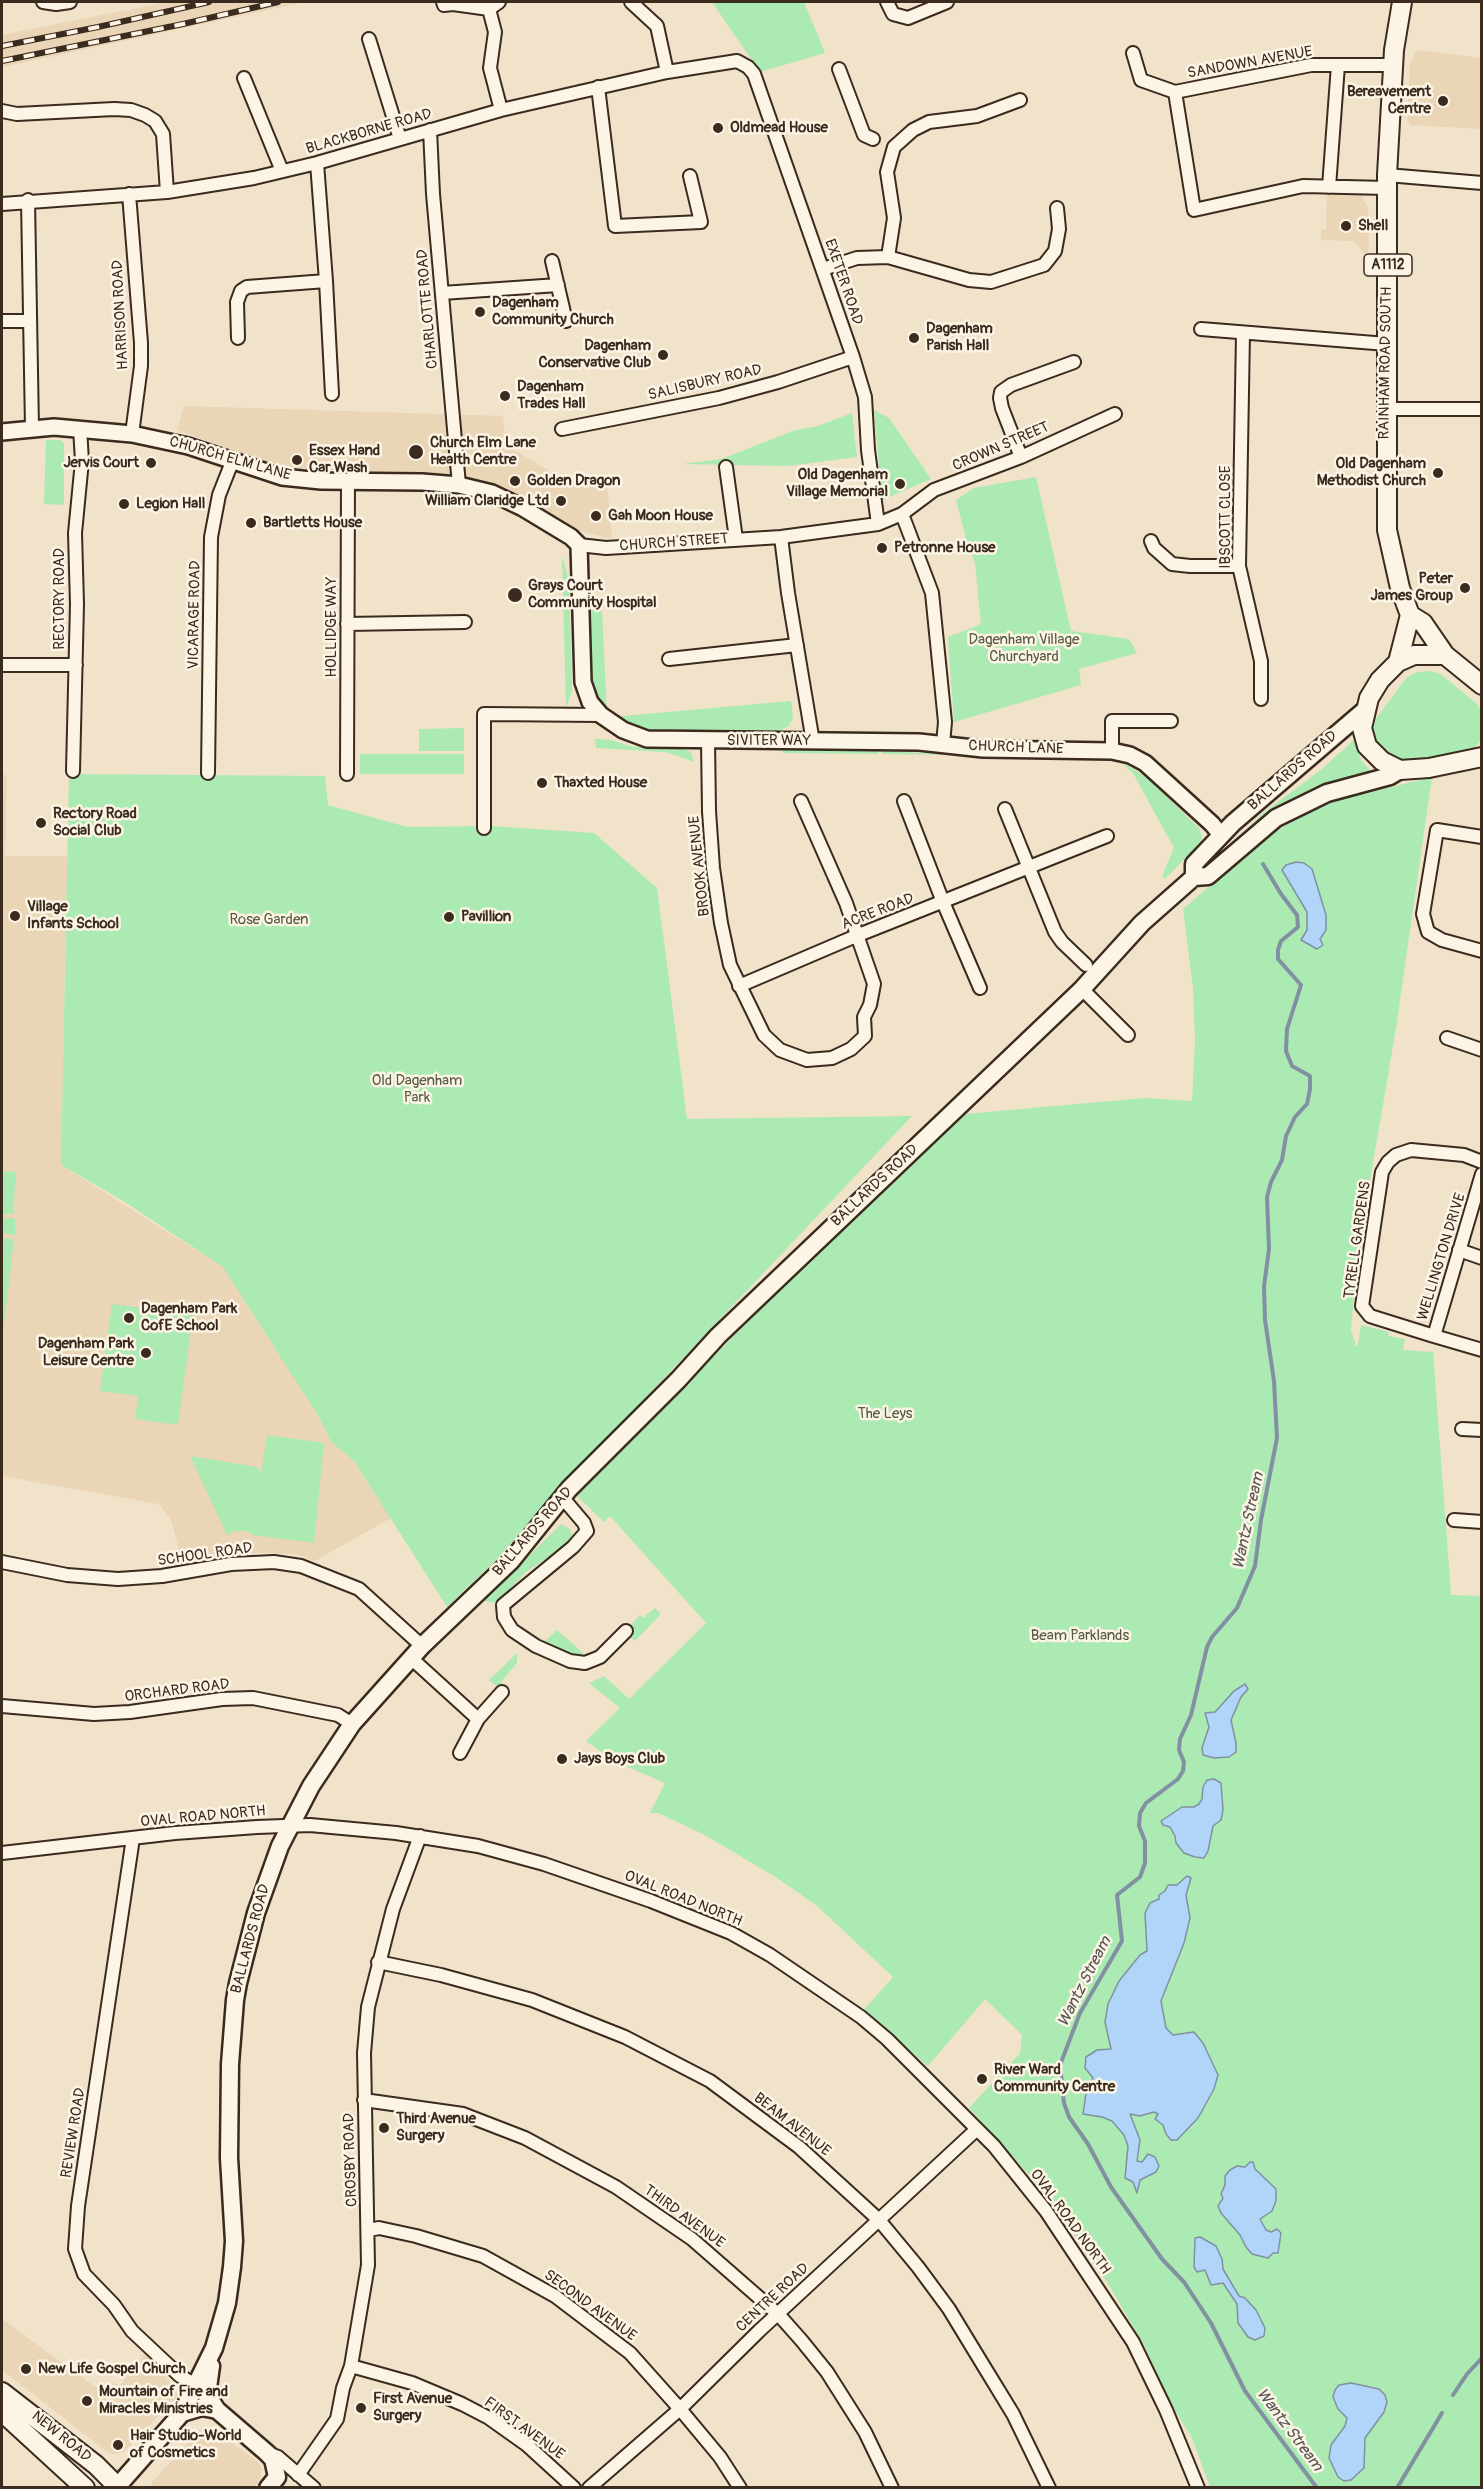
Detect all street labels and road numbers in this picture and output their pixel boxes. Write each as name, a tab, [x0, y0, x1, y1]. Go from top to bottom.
street label: SANDOWN AVENUE	[1186, 43, 1314, 83]
street label: BLACKBORNE ROAD	[304, 105, 434, 159]
street label: EXETER ROAD	[820, 237, 866, 327]
street label: CHARLOTTE ROAD	[414, 248, 442, 370]
road number: A1112	[1364, 254, 1412, 276]
street label: HARRISON ROAD	[109, 260, 133, 370]
street label: RAINHAM ROAD SOUTH	[1376, 287, 1396, 439]
street label: SALISBURY ROAD	[646, 361, 764, 405]
street label: CROWN STREET	[950, 419, 1052, 475]
street label: CHURCH ELM LANE	[167, 433, 293, 485]
street label: IBSCOTT CLOSE	[1217, 465, 1235, 569]
street label: CHURCH STREET	[619, 530, 729, 556]
street label: RECTORY ROAD	[51, 548, 69, 650]
street label: VICARAGE ROAD	[185, 560, 205, 670]
street label: HOLLIDGE WAY	[323, 577, 341, 677]
street label: BALLARDS ROAD	[1245, 727, 1341, 815]
street label: SIVITER WAY	[727, 732, 811, 750]
street label: CHURCH LANE	[968, 737, 1064, 759]
street label: BROOK AVENUE	[686, 815, 714, 917]
street label: ACRE ROAD	[839, 890, 917, 934]
street label: BALLARDS ROAD	[828, 1141, 922, 1231]
street label: TYRELL GARDENS	[1341, 1180, 1375, 1300]
street label: WELLINGTON DRIVE	[1414, 1191, 1470, 1323]
street label: BALLARDS ROAD	[489, 1484, 577, 1580]
street label: SCHOOL ROAD	[156, 1539, 254, 1571]
street label: ORCHARD ROAD	[124, 1676, 230, 1706]
street label: OVAL ROAD NORTH	[140, 1803, 266, 1831]
street label: OVAL ROAD NORTH	[621, 1867, 745, 1931]
street label: BALLARDS ROAD	[228, 1882, 274, 1996]
street label: REVIEW ROAD	[58, 2087, 90, 2179]
street label: BEAM AVENUE	[750, 2089, 834, 2161]
street label: CROSBY ROAD	[340, 2113, 362, 2207]
street label: OVAL ROAD NORTH	[1026, 2166, 1114, 2278]
street label: THIRD AVENUE	[640, 2181, 728, 2253]
street label: CENTRE ROAD	[733, 2260, 813, 2336]
street label: SECOND AVENUE	[540, 2266, 640, 2346]
street label: FIRST AVENUE	[480, 2394, 568, 2464]
street label: NEW ROAD	[28, 2408, 94, 2466]

